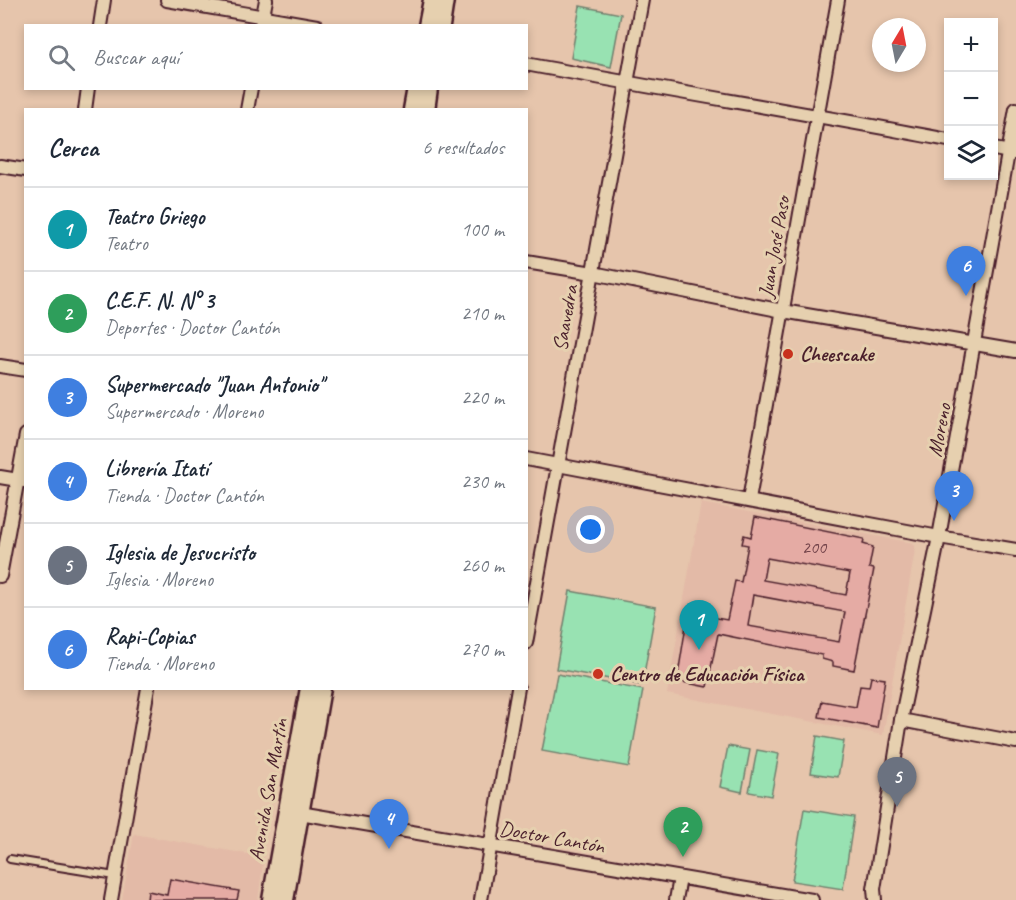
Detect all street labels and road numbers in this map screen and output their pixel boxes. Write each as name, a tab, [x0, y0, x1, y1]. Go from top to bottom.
street label: Juan José Paso	[752, 192, 796, 301]
street label: Saavedra	[546, 281, 584, 353]
street label: Moreno	[921, 400, 957, 459]
street label: Avenida San Martín	[243, 716, 293, 863]
street label: Doctor Cantón	[498, 815, 607, 859]

